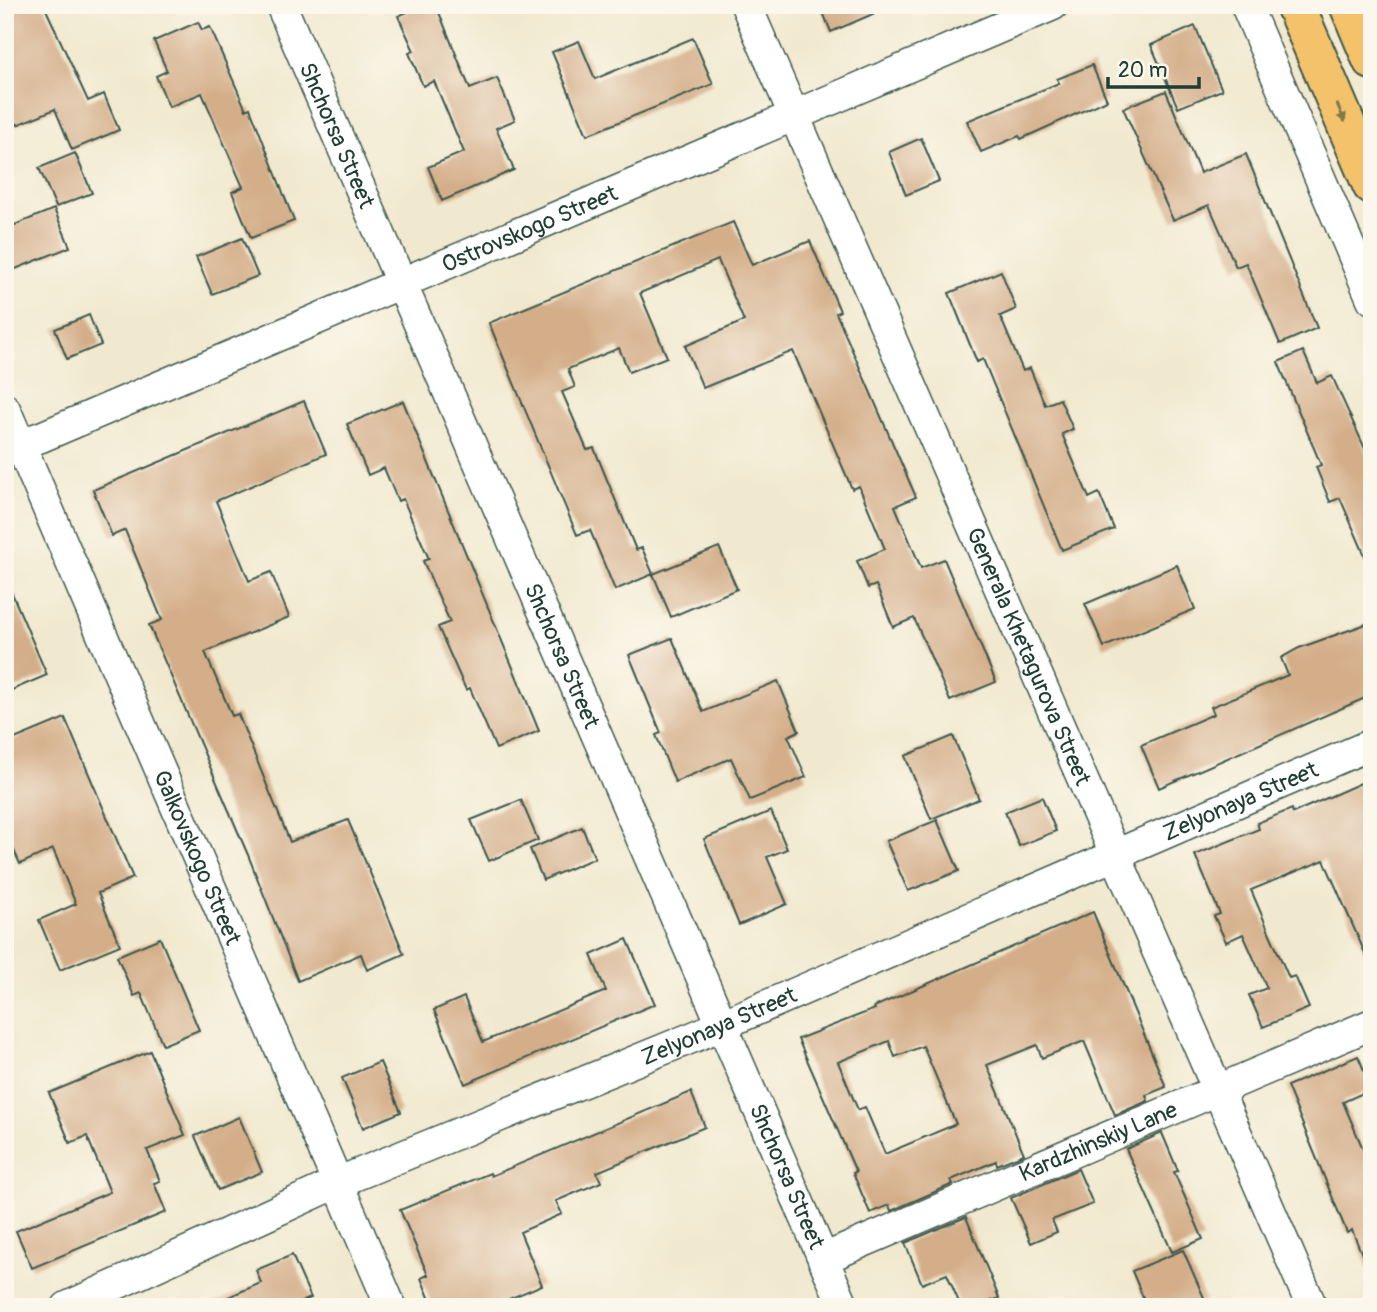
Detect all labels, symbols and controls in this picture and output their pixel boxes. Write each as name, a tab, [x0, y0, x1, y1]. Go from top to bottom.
scale bar	[1108, 46, 1198, 90]
text: 20 m	[1118, 57, 1167, 84]
street label: Shchorsa Street	[293, 58, 382, 213]
one-way arrow	[1335, 103, 1347, 123]
street label: Ostrovskogo Street	[437, 178, 622, 279]
street label: Generala Khetagurova Street	[960, 523, 1098, 790]
street label: Shchorsa Street	[518, 579, 607, 734]
street label: Zelyonaya Street	[1158, 754, 1323, 847]
street label: Galkovskogo Street	[147, 766, 248, 950]
street label: Zelyonaya Street	[637, 980, 802, 1071]
street label: Kardzhinskiy Lane	[1014, 1094, 1182, 1188]
street label: Shchorsa Street	[743, 1099, 832, 1254]

